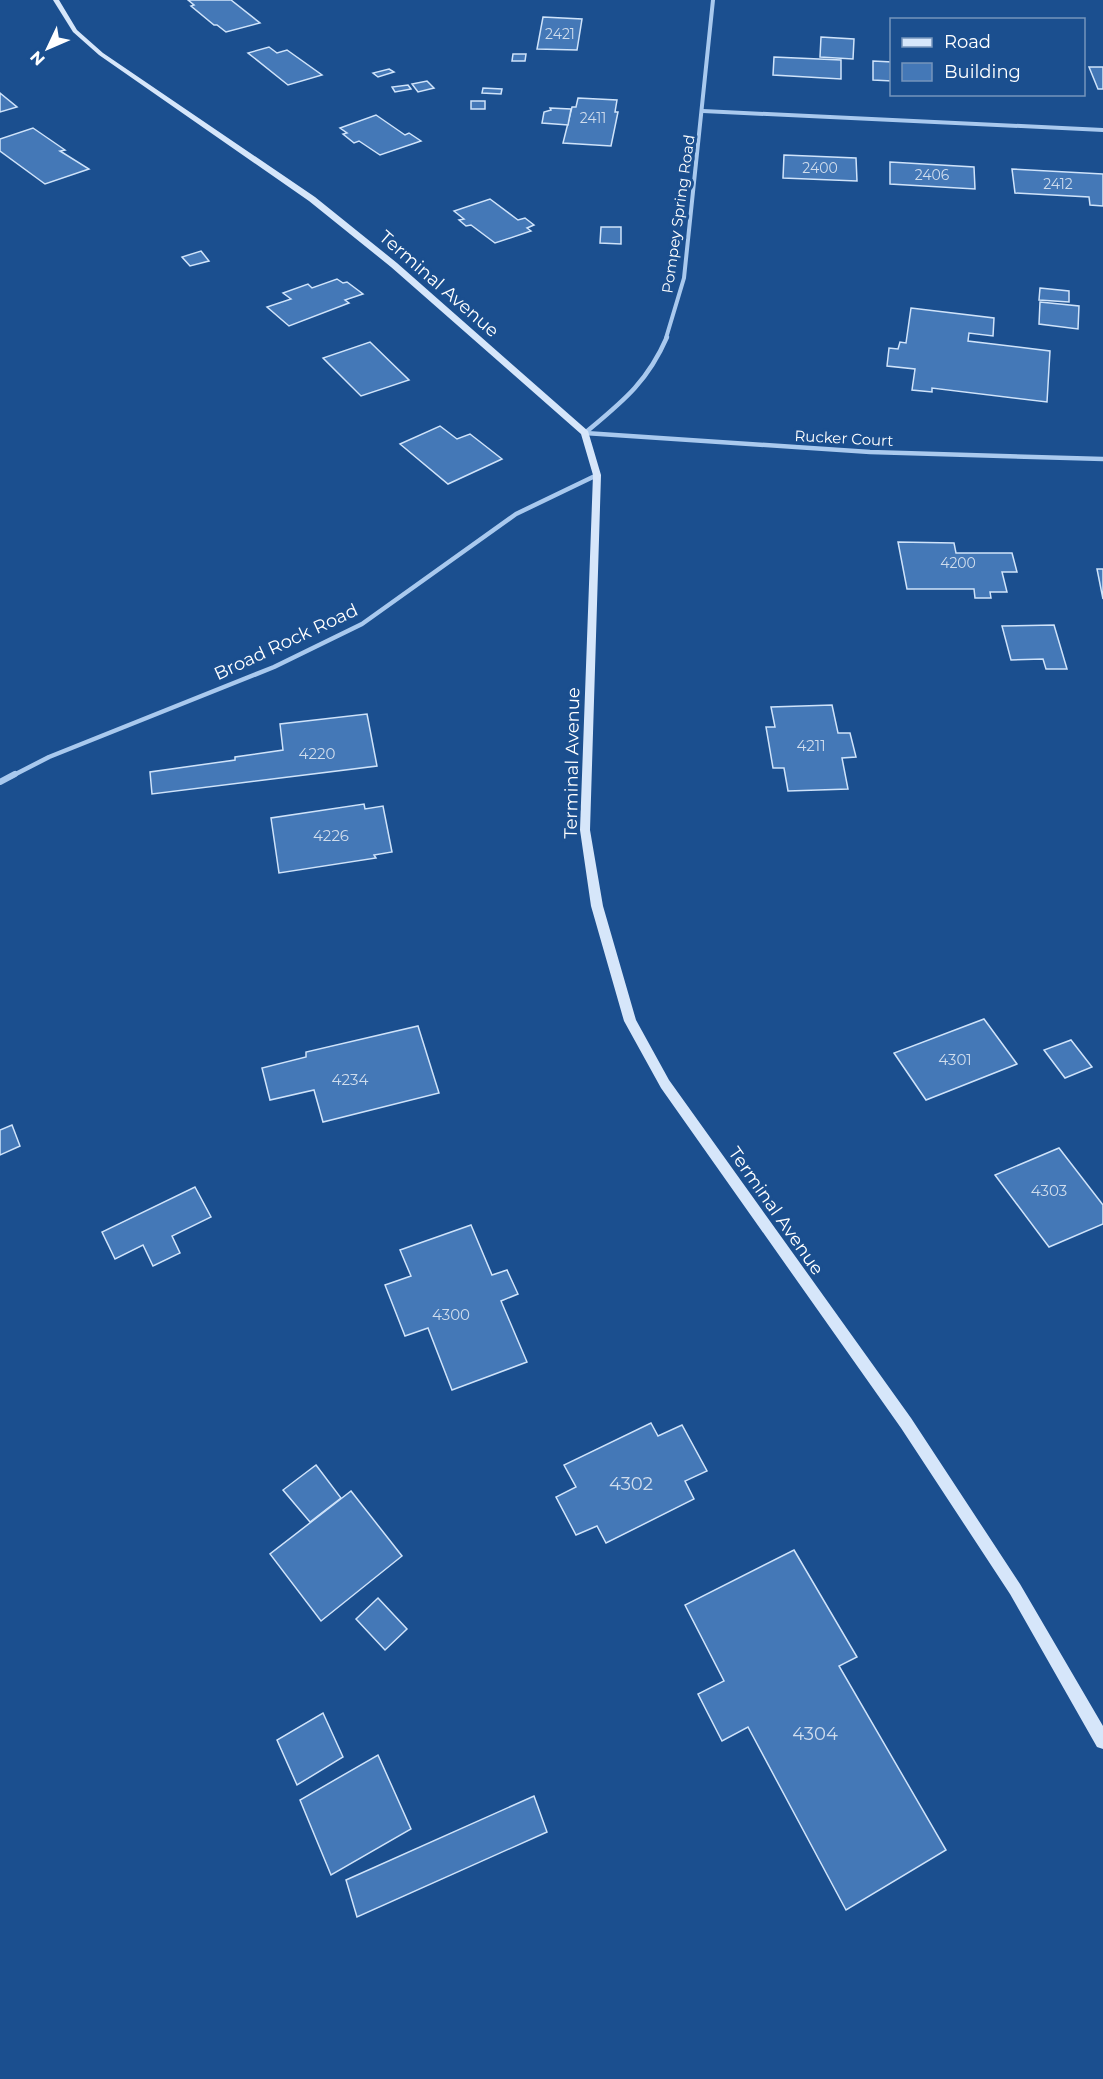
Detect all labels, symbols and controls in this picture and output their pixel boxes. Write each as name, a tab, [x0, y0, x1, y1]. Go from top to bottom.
north arrow	[18, 18, 78, 78]
legend	[890, 18, 1085, 96]
house number: 2421	[545, 25, 575, 43]
text: Road	[944, 31, 991, 53]
text: N	[26, 47, 49, 69]
text: Building	[944, 61, 1021, 83]
house number: 2411	[580, 109, 606, 127]
street label: Pompey Spring Road	[657, 133, 699, 295]
house number: 2400	[802, 159, 838, 177]
house number: 2406	[915, 166, 950, 184]
house number: 2412	[1043, 175, 1073, 193]
street label: Terminal Avenue	[375, 226, 503, 342]
street label: Rucker Court	[794, 426, 894, 450]
house number: 4200	[940, 554, 976, 572]
street label: Broad Rock Road	[211, 599, 361, 685]
street label: Terminal Avenue	[560, 687, 584, 839]
house number: 4211	[796, 736, 826, 755]
house number: 4220	[299, 744, 335, 763]
house number: 4226	[313, 826, 349, 845]
house number: 4301	[938, 1050, 972, 1069]
house number: 4234	[332, 1070, 368, 1089]
street label: Terminal Avenue	[724, 1143, 829, 1279]
house number: 4303	[1031, 1181, 1067, 1200]
house number: 4300	[432, 1305, 470, 1324]
house number: 4302	[609, 1473, 653, 1495]
house number: 4304	[792, 1723, 838, 1745]

